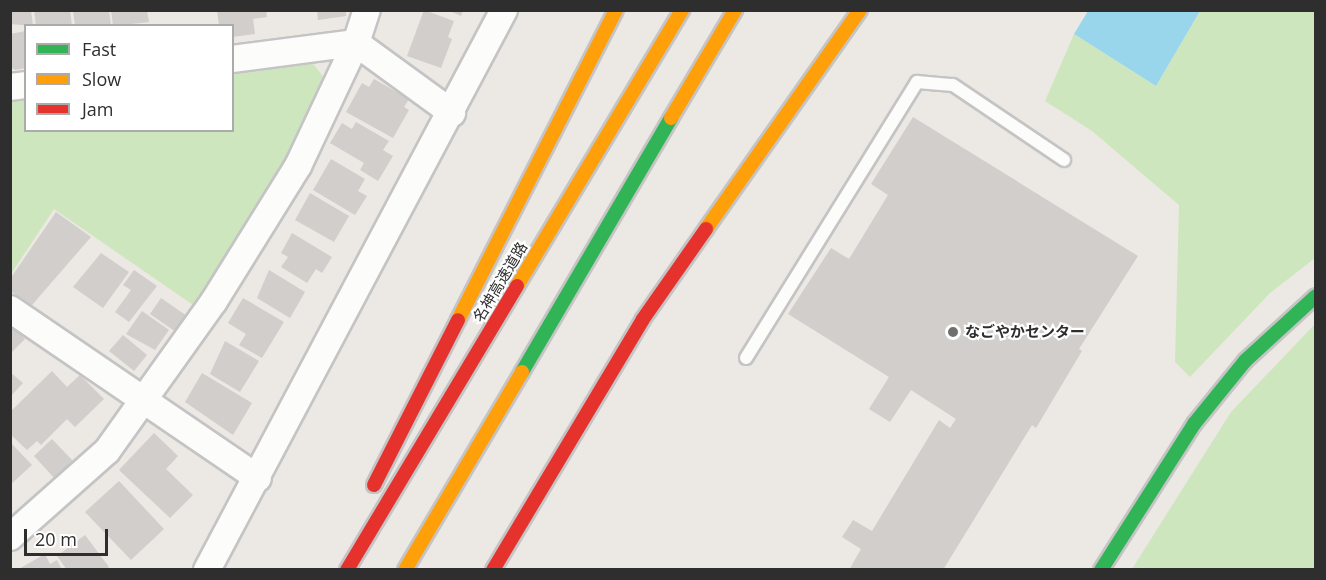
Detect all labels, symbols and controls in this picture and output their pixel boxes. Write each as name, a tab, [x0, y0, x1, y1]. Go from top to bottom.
legend	[24, 24, 234, 132]
text: Fast	[82, 37, 116, 61]
text: Slow	[82, 67, 121, 91]
text: Jam	[82, 97, 114, 121]
street label: 名神高速道路	[469, 239, 531, 325]
place label: なごやかセンター	[965, 323, 1085, 341]
marker: なごやかセンター	[946, 325, 960, 339]
scale bar	[27, 517, 111, 555]
text: 20 m	[35, 527, 77, 551]

